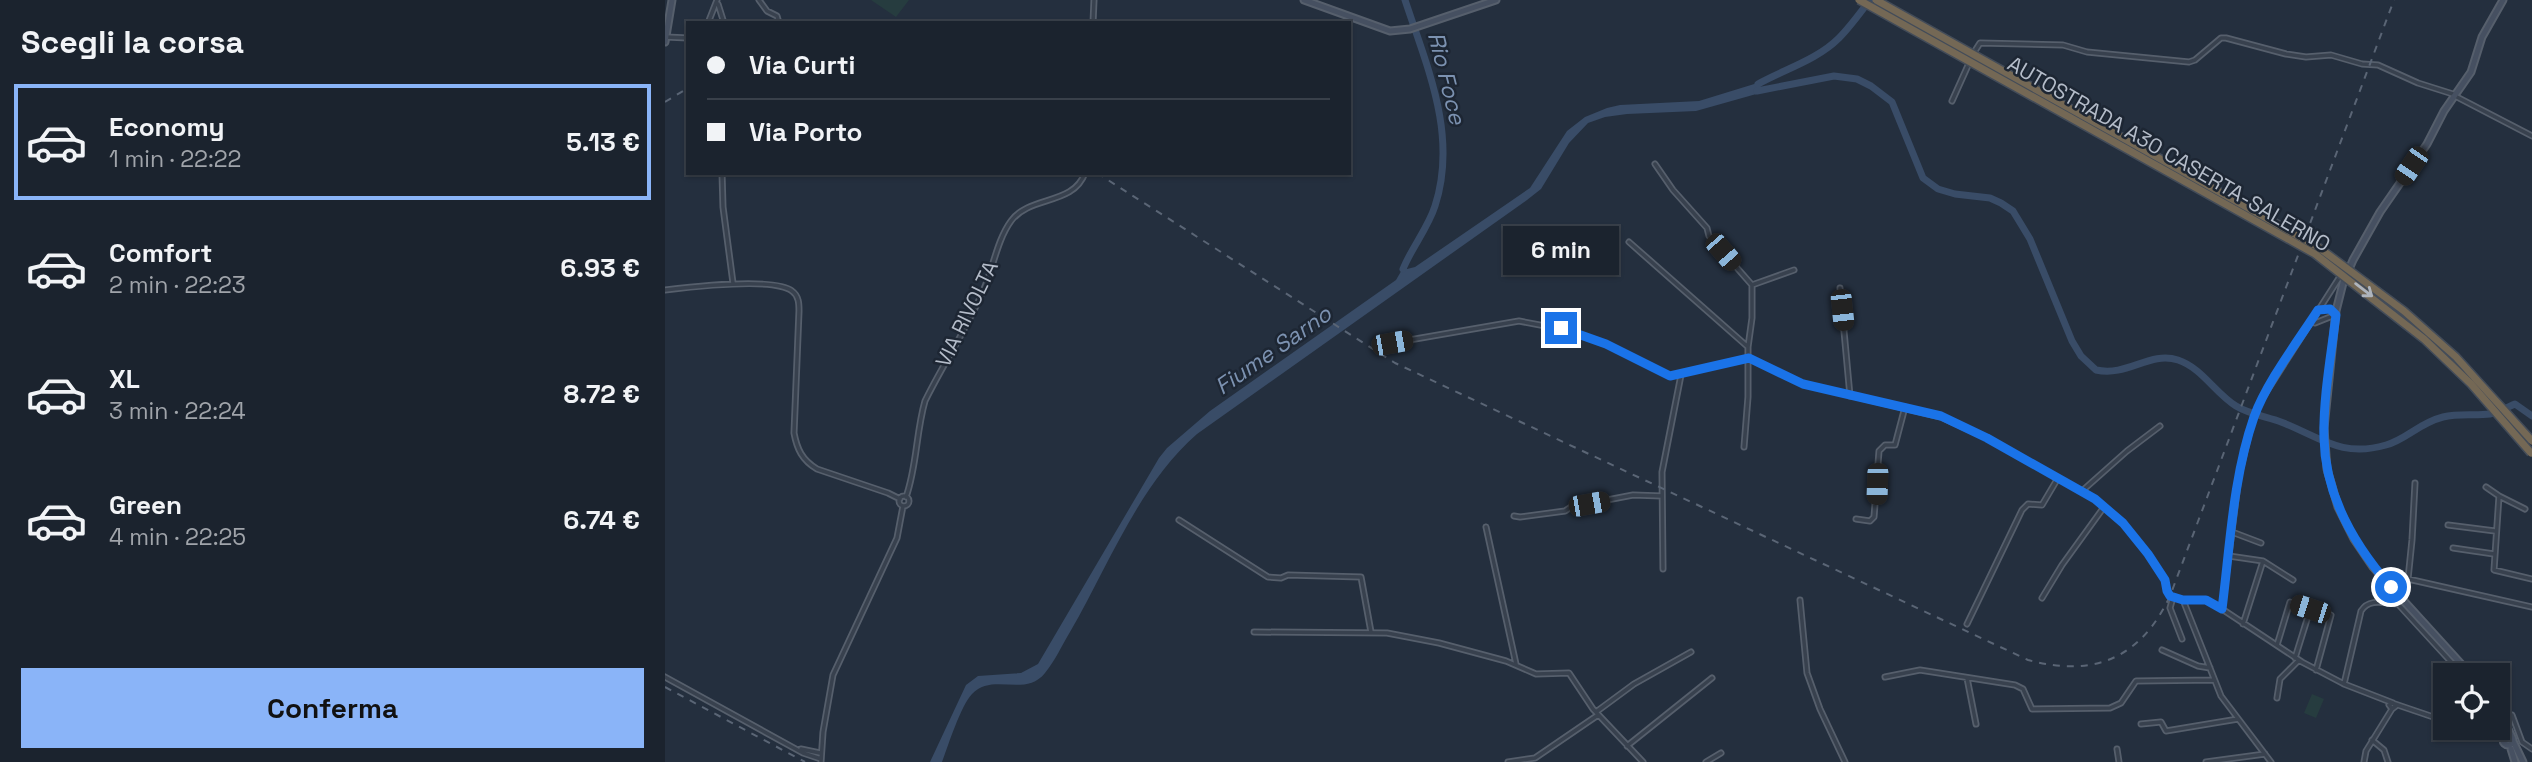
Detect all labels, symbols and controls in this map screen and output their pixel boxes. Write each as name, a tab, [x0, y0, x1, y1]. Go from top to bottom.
text: Scegli la corsa	[21, 22, 244, 62]
water label: Rio Foce	[1421, 29, 1473, 129]
text: Via Curti	[749, 48, 855, 82]
street label: AUTOSTRADA A30 CASERTA-SALERNO	[2003, 50, 2336, 257]
text: Economy	[109, 110, 225, 144]
icon: car	[25, 111, 88, 174]
text: Via Porto	[749, 115, 863, 149]
text: 5.13 €	[566, 125, 640, 159]
car	[2391, 143, 2432, 189]
text: 1 min · 22:22	[109, 144, 241, 174]
callout: 6 min	[1503, 226, 1619, 276]
car	[1702, 229, 1745, 275]
text: 6 min	[1531, 235, 1591, 265]
text: Comfort	[109, 236, 212, 270]
icon: car	[25, 237, 88, 300]
text: 6.93 €	[560, 251, 640, 285]
street label: VIA RIVOLTA	[929, 256, 1004, 371]
text: 2 min · 22:23	[109, 270, 246, 300]
one-way arrow	[2354, 283, 2373, 298]
car	[1830, 288, 1855, 332]
water label: Fiume Sarno	[1209, 298, 1338, 401]
route end	[1545, 312, 1577, 344]
car	[1370, 329, 1415, 357]
text: XL	[109, 362, 140, 396]
icon: car	[25, 363, 88, 426]
text: 8.72 €	[564, 377, 640, 411]
text: 3 min · 22:24	[109, 396, 246, 426]
car	[1866, 463, 1889, 505]
text: Green	[109, 488, 182, 522]
icon: car	[25, 489, 88, 552]
car	[1567, 490, 1612, 518]
text: 6.74 €	[563, 503, 640, 537]
text: 4 min · 22:25	[109, 522, 246, 552]
route start	[2375, 571, 2407, 603]
car	[2287, 593, 2334, 625]
map controls	[2433, 663, 2510, 740]
button: locate	[2433, 663, 2510, 740]
button: Conferma	[21, 668, 644, 748]

